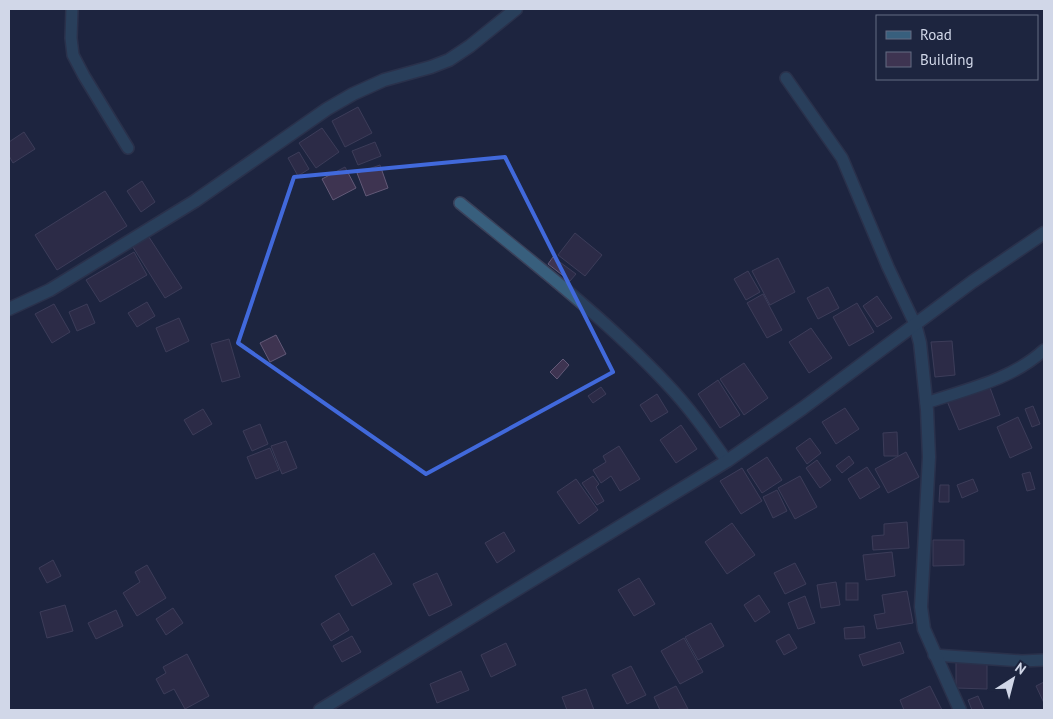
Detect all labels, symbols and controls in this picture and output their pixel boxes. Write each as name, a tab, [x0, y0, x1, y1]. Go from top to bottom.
legend	[876, 15, 1038, 80]
text: Road	[920, 25, 952, 44]
text: Building	[920, 50, 974, 69]
north arrow	[988, 654, 1038, 704]
text: N	[1012, 658, 1030, 678]

